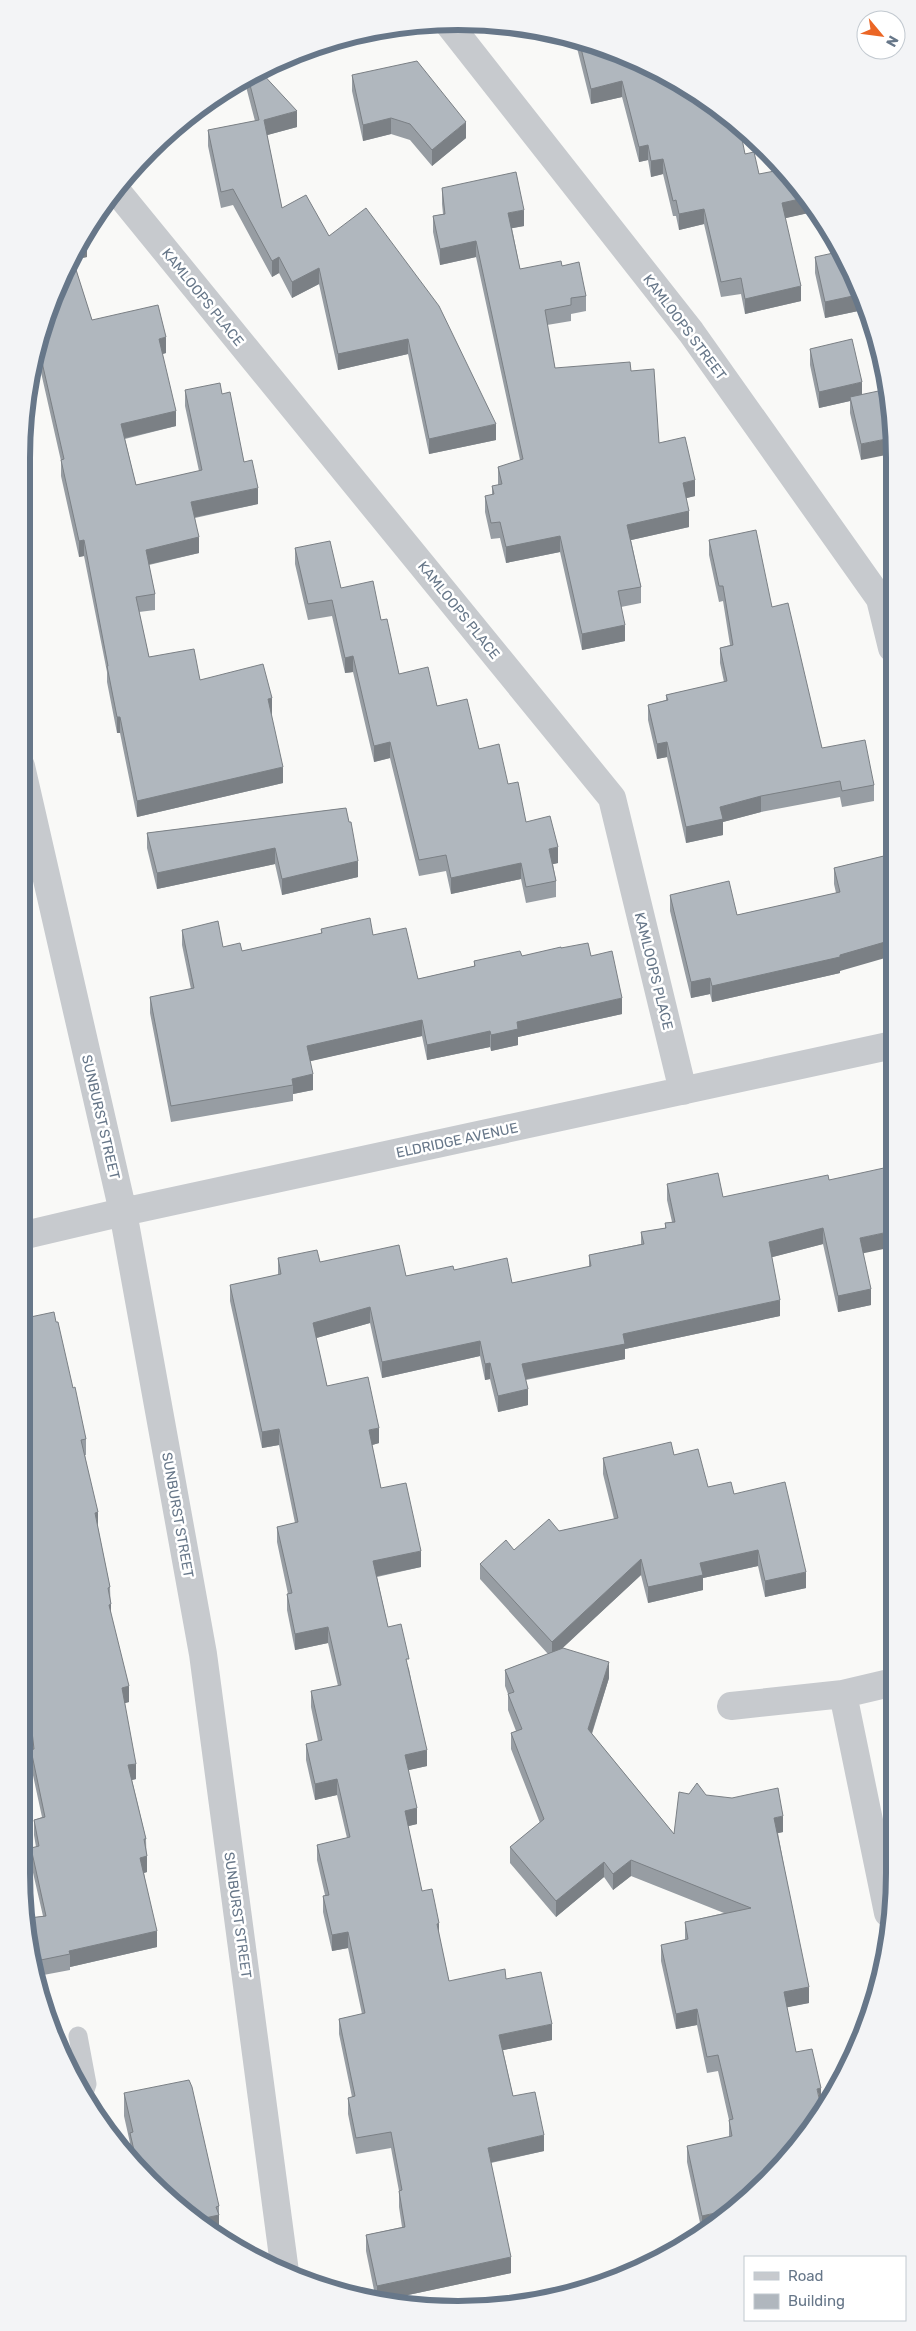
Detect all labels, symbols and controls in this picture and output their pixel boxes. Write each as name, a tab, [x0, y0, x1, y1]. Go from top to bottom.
north arrow	[856, 10, 906, 60]
text: N	[882, 33, 902, 50]
street label: KAMLOOPS PLACE	[158, 245, 247, 350]
street label: KAMLOOPS STREET	[639, 271, 730, 383]
street label: KAMLOOPS PLACE	[414, 558, 503, 663]
street label: KAMLOOPS PLACE	[631, 911, 676, 1032]
street label: SUNBURST STREET	[78, 1053, 123, 1181]
street label: ELDRIDGE AVENUE	[395, 1119, 520, 1162]
street label: SUNBURST STREET	[158, 1451, 197, 1579]
street label: SUNBURST STREET	[220, 1851, 255, 1979]
legend	[744, 2256, 906, 2321]
text: Road	[788, 2267, 824, 2285]
text: Building	[788, 2292, 845, 2310]

